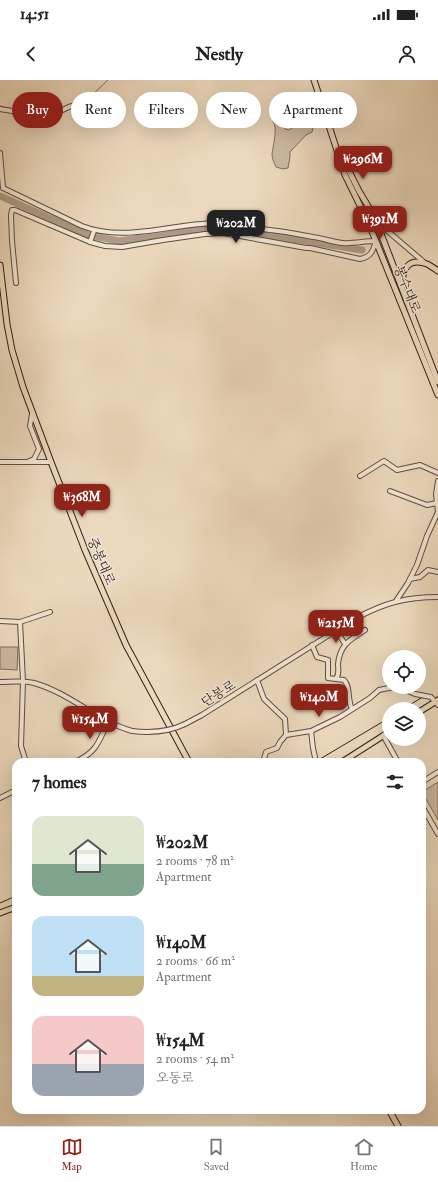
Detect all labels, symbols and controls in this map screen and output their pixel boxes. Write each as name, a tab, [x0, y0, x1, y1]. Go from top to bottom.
text: 14:51	[20, 5, 49, 24]
icon: back	[20, 43, 42, 65]
text: Nestly	[195, 43, 243, 66]
icon: person	[396, 43, 418, 65]
chip: Buy	[12, 92, 63, 128]
chip: Rent	[71, 92, 126, 128]
chip: Filters	[134, 92, 198, 128]
chip: New	[206, 92, 261, 128]
chip: Apartment	[269, 92, 357, 128]
pin: ₩296M	[335, 146, 391, 180]
text: ₩296M	[343, 151, 383, 167]
pin: ₩391M	[352, 206, 408, 240]
pin: ₩202M	[208, 210, 264, 244]
text: ₩391M	[362, 211, 398, 227]
text: ₩202M	[216, 215, 256, 231]
street label: 봉수대로	[390, 263, 424, 316]
pin: ₩368M	[54, 484, 110, 518]
text: ₩368M	[63, 489, 101, 505]
street label: 중봉대로	[84, 535, 118, 588]
pin: ₩215M	[308, 610, 364, 644]
text: ₩215M	[317, 615, 355, 631]
map controls	[382, 650, 426, 746]
button: locate	[382, 650, 426, 694]
street label: 단봉로	[198, 677, 239, 711]
pin: ₩140M	[291, 684, 347, 718]
text: ₩140M	[300, 689, 338, 705]
button: layers	[382, 702, 426, 746]
pin: ₩154M	[62, 706, 118, 740]
text: ₩154M	[71, 711, 109, 727]
icon: filters	[384, 771, 406, 793]
text: 7 homes	[32, 772, 87, 793]
icon: home	[64, 832, 112, 880]
text: ₩202M	[156, 832, 208, 853]
text: 2 rooms · 78 m²	[156, 853, 234, 869]
text: Apartment	[156, 869, 212, 885]
icon: home	[64, 932, 112, 980]
text: ₩140M	[156, 932, 206, 953]
text: 2 rooms · 66 m²	[156, 953, 235, 969]
text: Apartment	[156, 969, 212, 985]
text: ₩154M	[156, 1030, 205, 1051]
icon: home	[64, 1032, 112, 1080]
text: 2 rooms · 54 m²	[156, 1051, 234, 1067]
text: 오동로	[156, 1070, 194, 1086]
tab: Map	[61, 1136, 83, 1173]
tab: Saved	[204, 1136, 229, 1173]
tab: Home	[350, 1136, 377, 1173]

